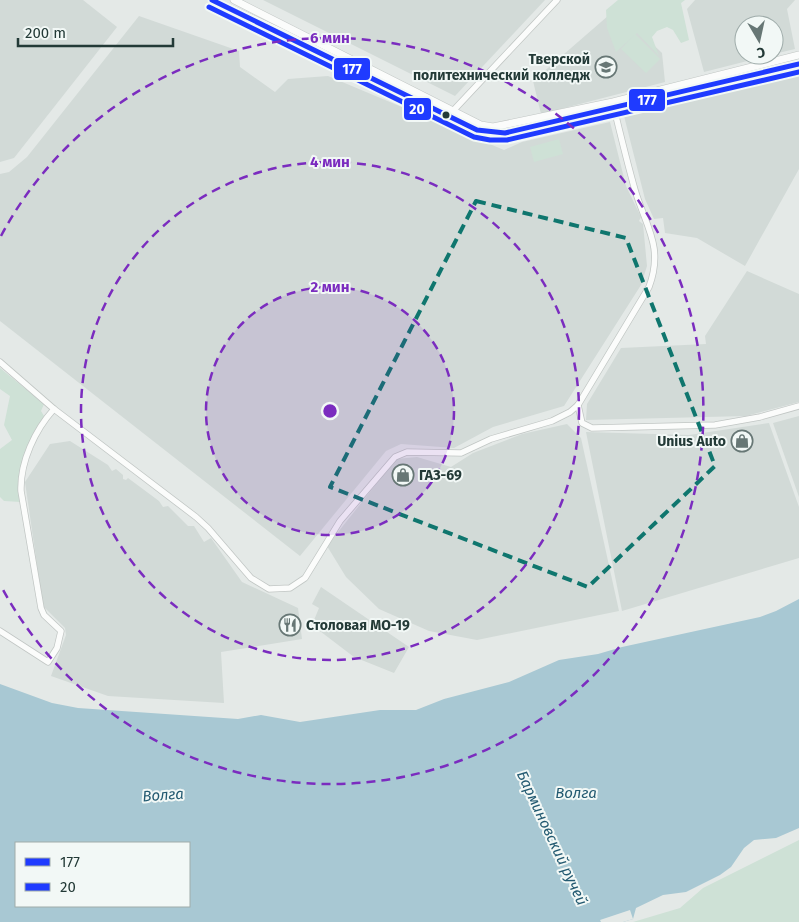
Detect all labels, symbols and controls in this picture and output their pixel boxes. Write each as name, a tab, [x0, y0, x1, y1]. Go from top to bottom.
scale bar	[18, 15, 172, 47]
north arrow	[734, 15, 784, 65]
text: 200 m	[25, 24, 66, 42]
text: 6 мин	[310, 29, 350, 47]
text: С	[756, 43, 766, 61]
place label: Тверской политехнический колледж	[413, 51, 590, 84]
school or university icon: Тверской политехнический колледж	[594, 55, 618, 79]
line badge: 177	[333, 57, 371, 81]
text: 177	[342, 61, 362, 78]
line badge: 177	[628, 88, 666, 112]
text: 177	[637, 92, 657, 109]
line badge: 20	[403, 97, 432, 121]
text: 20	[409, 101, 425, 118]
unlabelled marker	[441, 110, 451, 120]
text: 4 мин	[310, 153, 350, 171]
text: 2 мин	[310, 278, 350, 296]
centre of rings	[321, 402, 339, 420]
shop icon: Unius Auto	[730, 429, 754, 453]
place label: Unius Auto	[657, 433, 726, 450]
shop icon: ГАЗ-69	[391, 463, 415, 487]
place label: ГАЗ-69	[419, 467, 462, 484]
restaurant icon: Столовая МО-19	[278, 613, 302, 637]
place label: Столовая МО-19	[306, 617, 410, 634]
water label: Барминовский ручей	[513, 768, 591, 908]
water label: Волга	[555, 784, 597, 802]
water label: Волга	[142, 785, 184, 805]
legend	[15, 842, 190, 907]
text: 177	[60, 853, 80, 871]
text: 20	[60, 878, 76, 896]

